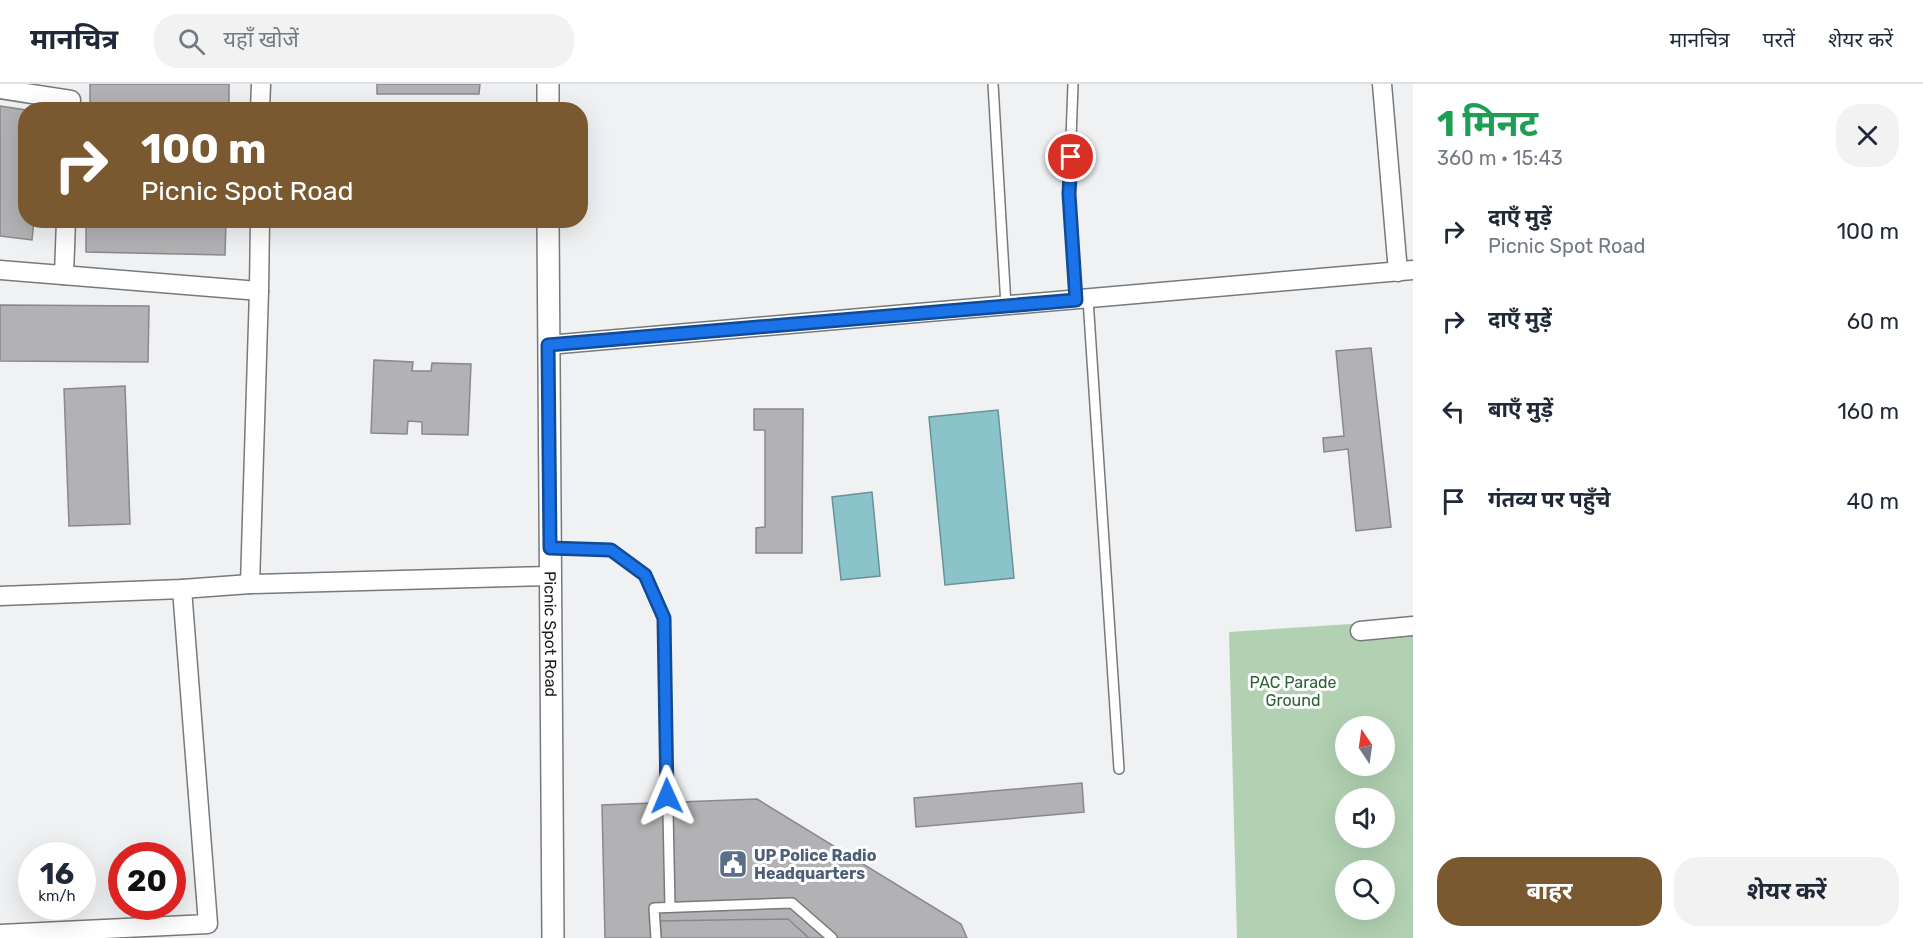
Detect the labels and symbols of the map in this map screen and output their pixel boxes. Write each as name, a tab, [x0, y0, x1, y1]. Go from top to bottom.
pin	[1045, 131, 1096, 182]
street label: Picnic Spot Road	[541, 571, 561, 697]
park label: PAC Parade Ground	[1250, 673, 1336, 710]
north arrow	[1335, 716, 1395, 776]
position arrow	[635, 764, 699, 828]
speed limit sign: 20	[108, 842, 186, 920]
place label: UP Police Radio Headquarters	[754, 846, 877, 883]
public building icon: UP Police Radio Headquarters	[717, 848, 749, 880]

